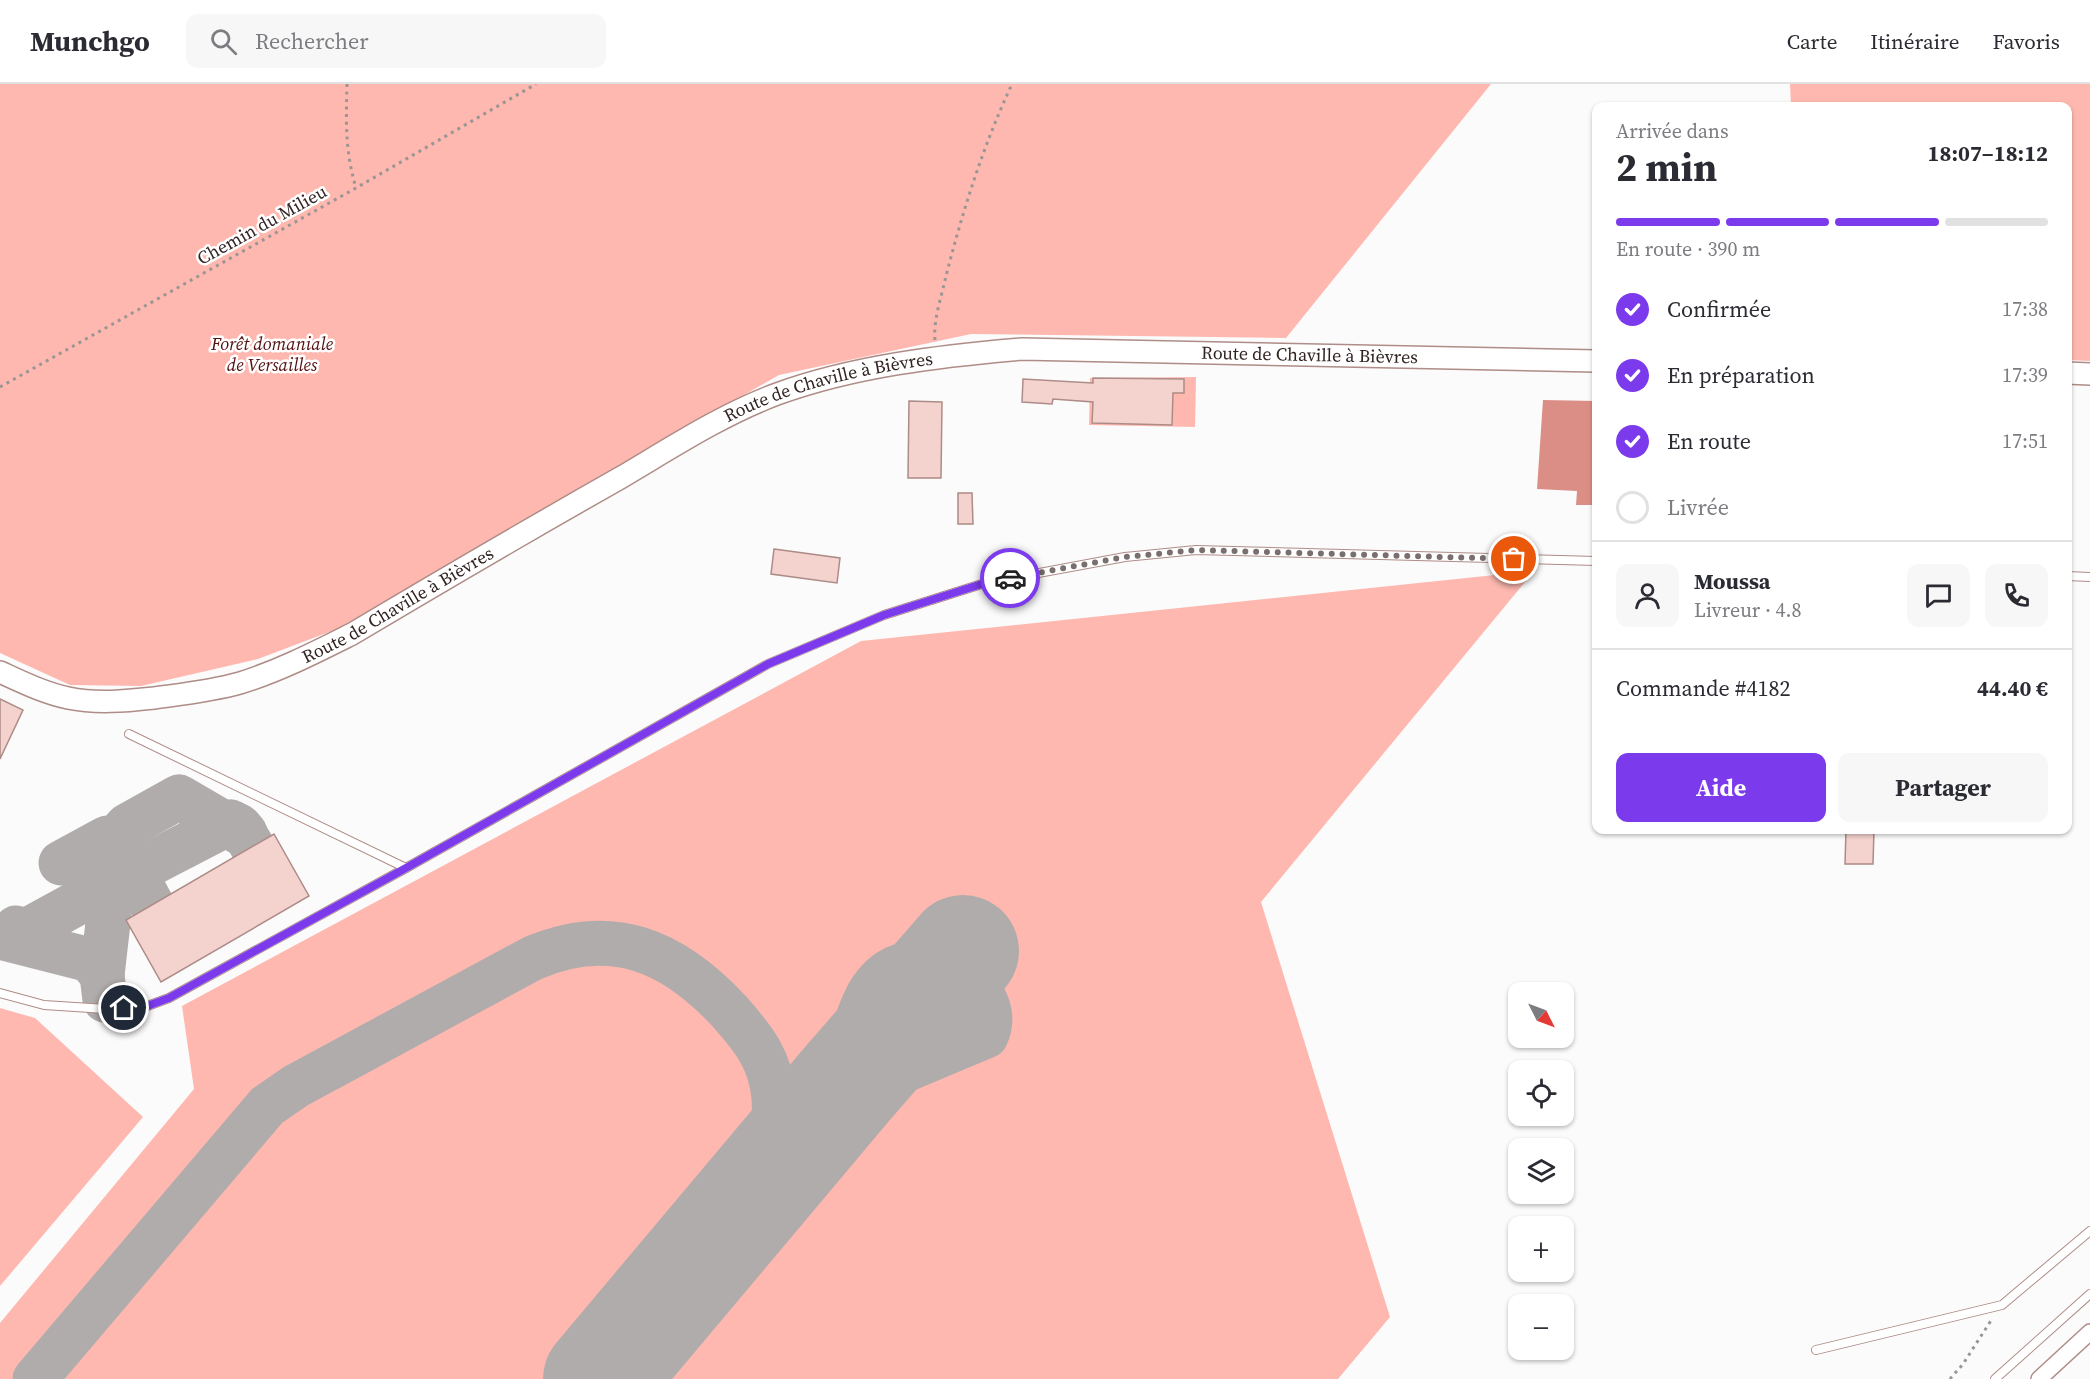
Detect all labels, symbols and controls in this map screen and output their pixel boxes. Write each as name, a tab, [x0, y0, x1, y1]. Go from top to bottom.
search box	[186, 14, 606, 68]
text: Munchgo	[30, 22, 150, 60]
icon: search	[207, 25, 240, 58]
text: Rechercher	[255, 26, 368, 56]
text: Carte	[1787, 27, 1837, 56]
text: Itinéraire	[1870, 27, 1959, 56]
text: Favoris	[1992, 27, 2060, 56]
text: Arrivée dans	[1616, 117, 1729, 145]
text: 18:07–18:12	[1928, 138, 2048, 168]
text: 2 min	[1616, 141, 1717, 194]
street label: Chemin du Milieu	[192, 179, 331, 271]
text: En route · 390 m	[1616, 235, 1760, 263]
icon: check	[1616, 293, 1649, 326]
text: Confirmée	[1667, 294, 1771, 324]
text: 17:38	[2002, 295, 2048, 323]
park label: Forêt domaniale de Versailles	[210, 331, 334, 377]
street label: Route de Chaville à Bièvres	[1201, 340, 1418, 369]
street label: Route de Chaville à Bièvres	[719, 345, 934, 428]
icon: check	[1616, 359, 1649, 392]
text: En préparation	[1667, 360, 1815, 390]
text: 17:39	[2002, 361, 2048, 389]
icon: check	[1616, 425, 1649, 458]
text: En route	[1667, 426, 1751, 456]
text: 17:51	[2002, 427, 2048, 455]
text: Livrée	[1667, 492, 1729, 522]
pin	[1488, 533, 1539, 584]
street label: Route de Chaville à Bièvres	[298, 540, 498, 669]
icon: bag	[1497, 542, 1530, 575]
courier	[980, 548, 1040, 608]
icon: car	[994, 562, 1027, 595]
button: person	[1616, 564, 1679, 627]
button: chat	[1907, 564, 1970, 627]
button: phone	[1985, 564, 2048, 627]
text: Moussa	[1694, 566, 1770, 596]
text: Livreur · 4.8	[1694, 596, 1802, 624]
text: Commande #4182	[1616, 673, 1790, 703]
text: 44.40 €	[1977, 673, 2048, 703]
button: Aide	[1616, 753, 1826, 822]
button: Partager	[1838, 753, 2048, 822]
pin	[98, 982, 149, 1033]
north arrow	[1508, 982, 1574, 1048]
map controls	[1508, 982, 1574, 1360]
icon: home	[107, 991, 140, 1024]
button: locate	[1508, 1060, 1574, 1126]
button: layers	[1508, 1138, 1574, 1204]
button: +	[1508, 1216, 1574, 1282]
button: −	[1508, 1294, 1574, 1360]

